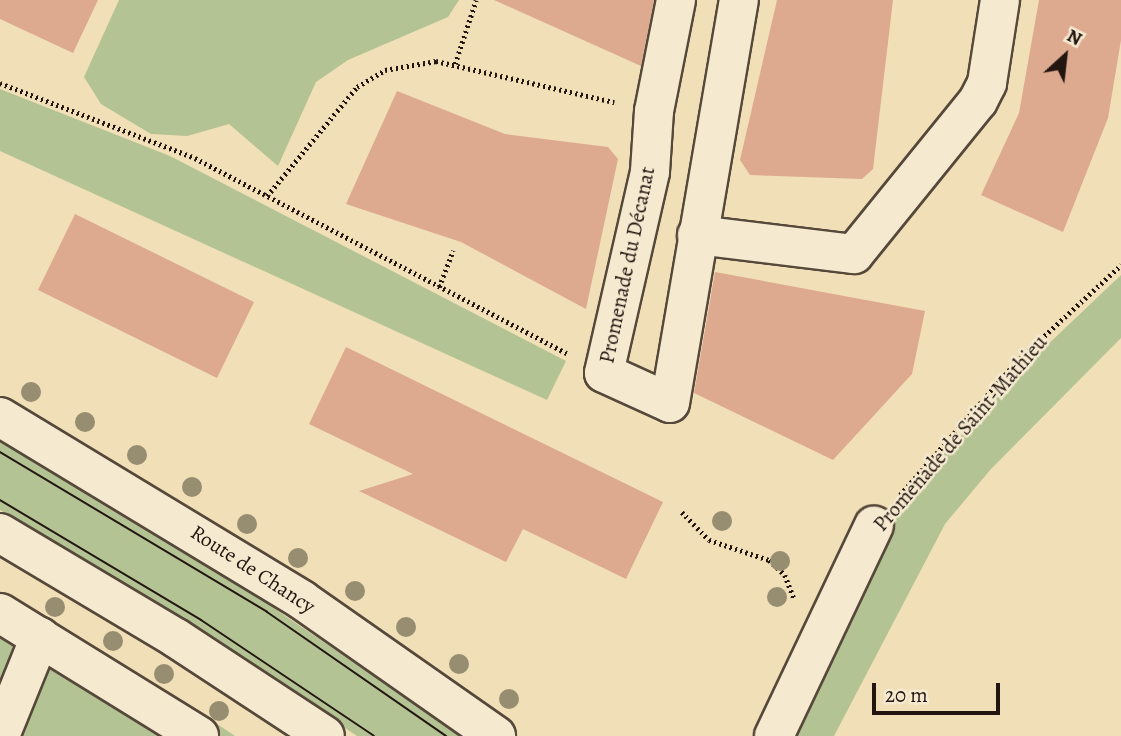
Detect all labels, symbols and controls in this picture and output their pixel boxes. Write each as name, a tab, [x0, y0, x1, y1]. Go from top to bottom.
north arrow	[1030, 21, 1100, 91]
text: N	[1062, 23, 1087, 52]
street label: Promenade du Décanat	[594, 164, 660, 366]
street label: Promenade de Saint-Mathieu	[868, 330, 1052, 536]
street label: Route de Chancy	[186, 519, 320, 619]
scale bar	[876, 670, 1004, 714]
text: 20 m	[885, 681, 928, 709]

